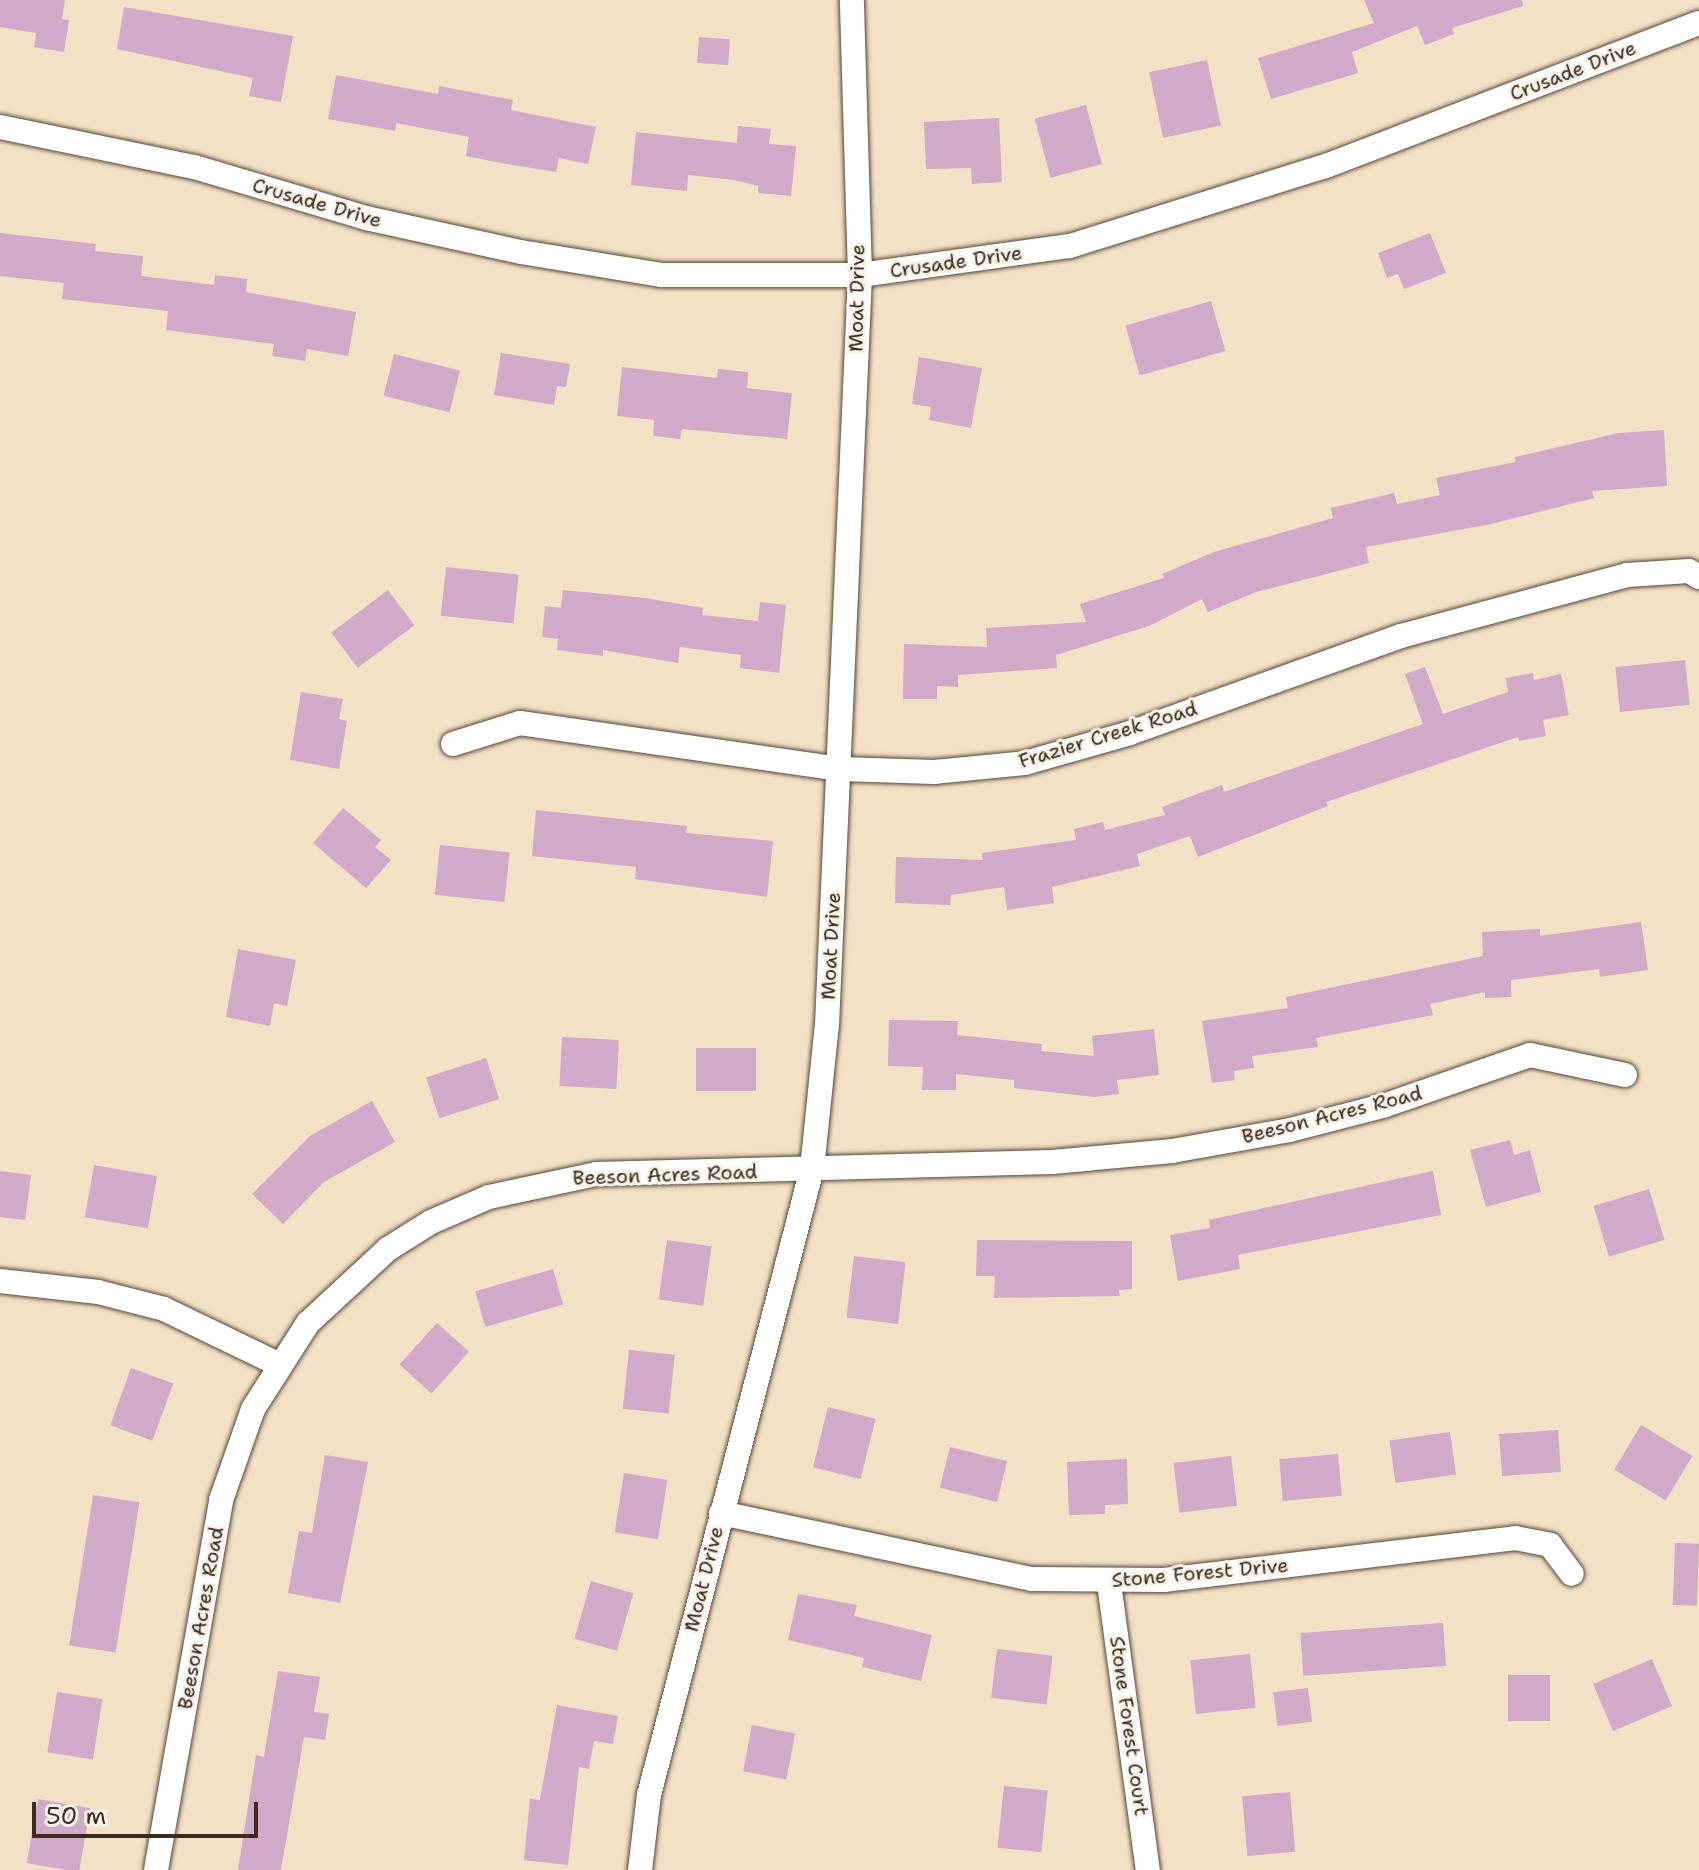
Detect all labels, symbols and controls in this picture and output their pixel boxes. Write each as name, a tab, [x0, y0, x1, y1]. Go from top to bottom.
street label: Crusade Drive	[1506, 36, 1640, 106]
street label: Crusade Drive	[250, 173, 384, 233]
street label: Crusade Drive	[888, 241, 1024, 283]
street label: Moat Drive	[844, 244, 870, 352]
street label: Frazier Creek Road	[1016, 696, 1200, 774]
street label: Moat Drive	[816, 891, 846, 1001]
street label: Beeson Acres Road	[1239, 1081, 1425, 1149]
street label: Beeson Acres Road	[572, 1160, 758, 1190]
street label: Moat Drive	[679, 1524, 729, 1634]
street label: Beeson Acres Road	[173, 1525, 229, 1711]
street label: Stone Forest Drive	[1111, 1553, 1289, 1593]
street label: Stone Forest Court	[1105, 1635, 1153, 1817]
scale bar	[36, 1786, 262, 1836]
text: 50 m	[46, 1800, 106, 1832]

